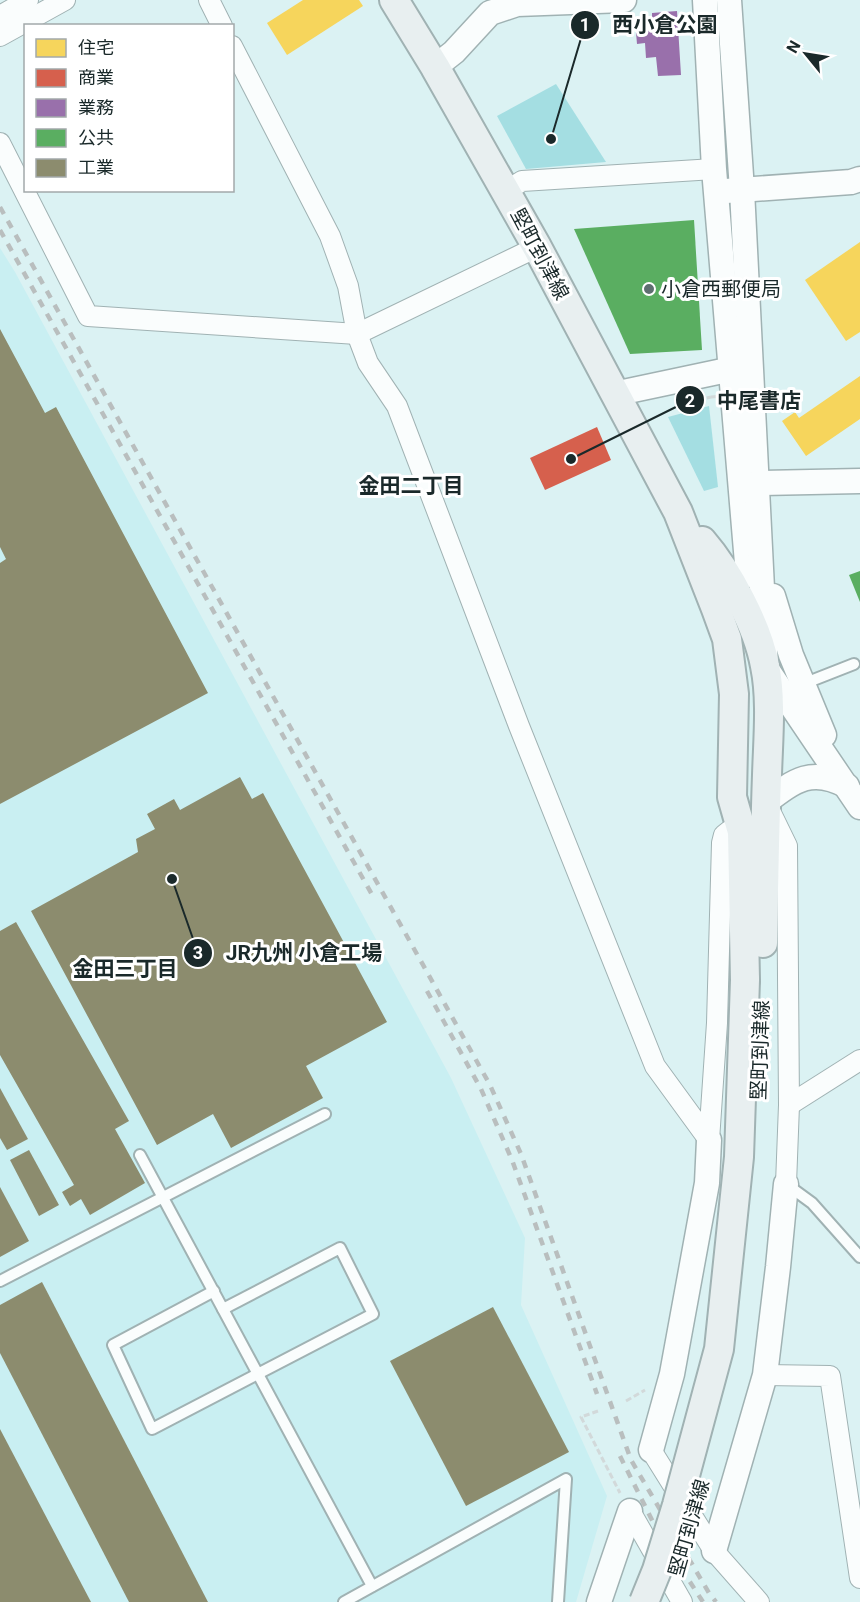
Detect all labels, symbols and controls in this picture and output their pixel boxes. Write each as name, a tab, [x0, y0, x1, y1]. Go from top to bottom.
callout: 西小倉公園	[570, 5, 729, 44]
text: 西小倉公園	[613, 13, 718, 37]
text: 1	[580, 14, 590, 35]
legend	[24, 24, 234, 192]
north arrow	[776, 24, 836, 84]
text: 住宅	[78, 37, 114, 58]
text: N	[782, 37, 804, 56]
text: 商業	[78, 67, 114, 88]
text: 業務	[78, 97, 114, 118]
text: 公共	[78, 127, 114, 148]
text: 工業	[78, 157, 114, 178]
street label: 堅町到津線	[506, 204, 574, 304]
place label: 小倉西郵便局	[661, 277, 781, 301]
marker: 小倉西郵便局	[642, 282, 656, 296]
callout: 中尾書店	[675, 381, 813, 420]
text: 中尾書店	[717, 389, 801, 413]
text: 2	[685, 390, 695, 411]
district label: 金田二丁目	[359, 474, 464, 498]
callout: JR九州 小倉工場	[183, 933, 394, 972]
text: JR九州 小倉工場	[226, 941, 382, 965]
text: 3	[193, 942, 203, 963]
district label: 金田三丁目	[73, 957, 178, 981]
street label: 堅町到津線	[746, 1000, 774, 1100]
street label: 堅町到津線	[664, 1477, 714, 1579]

